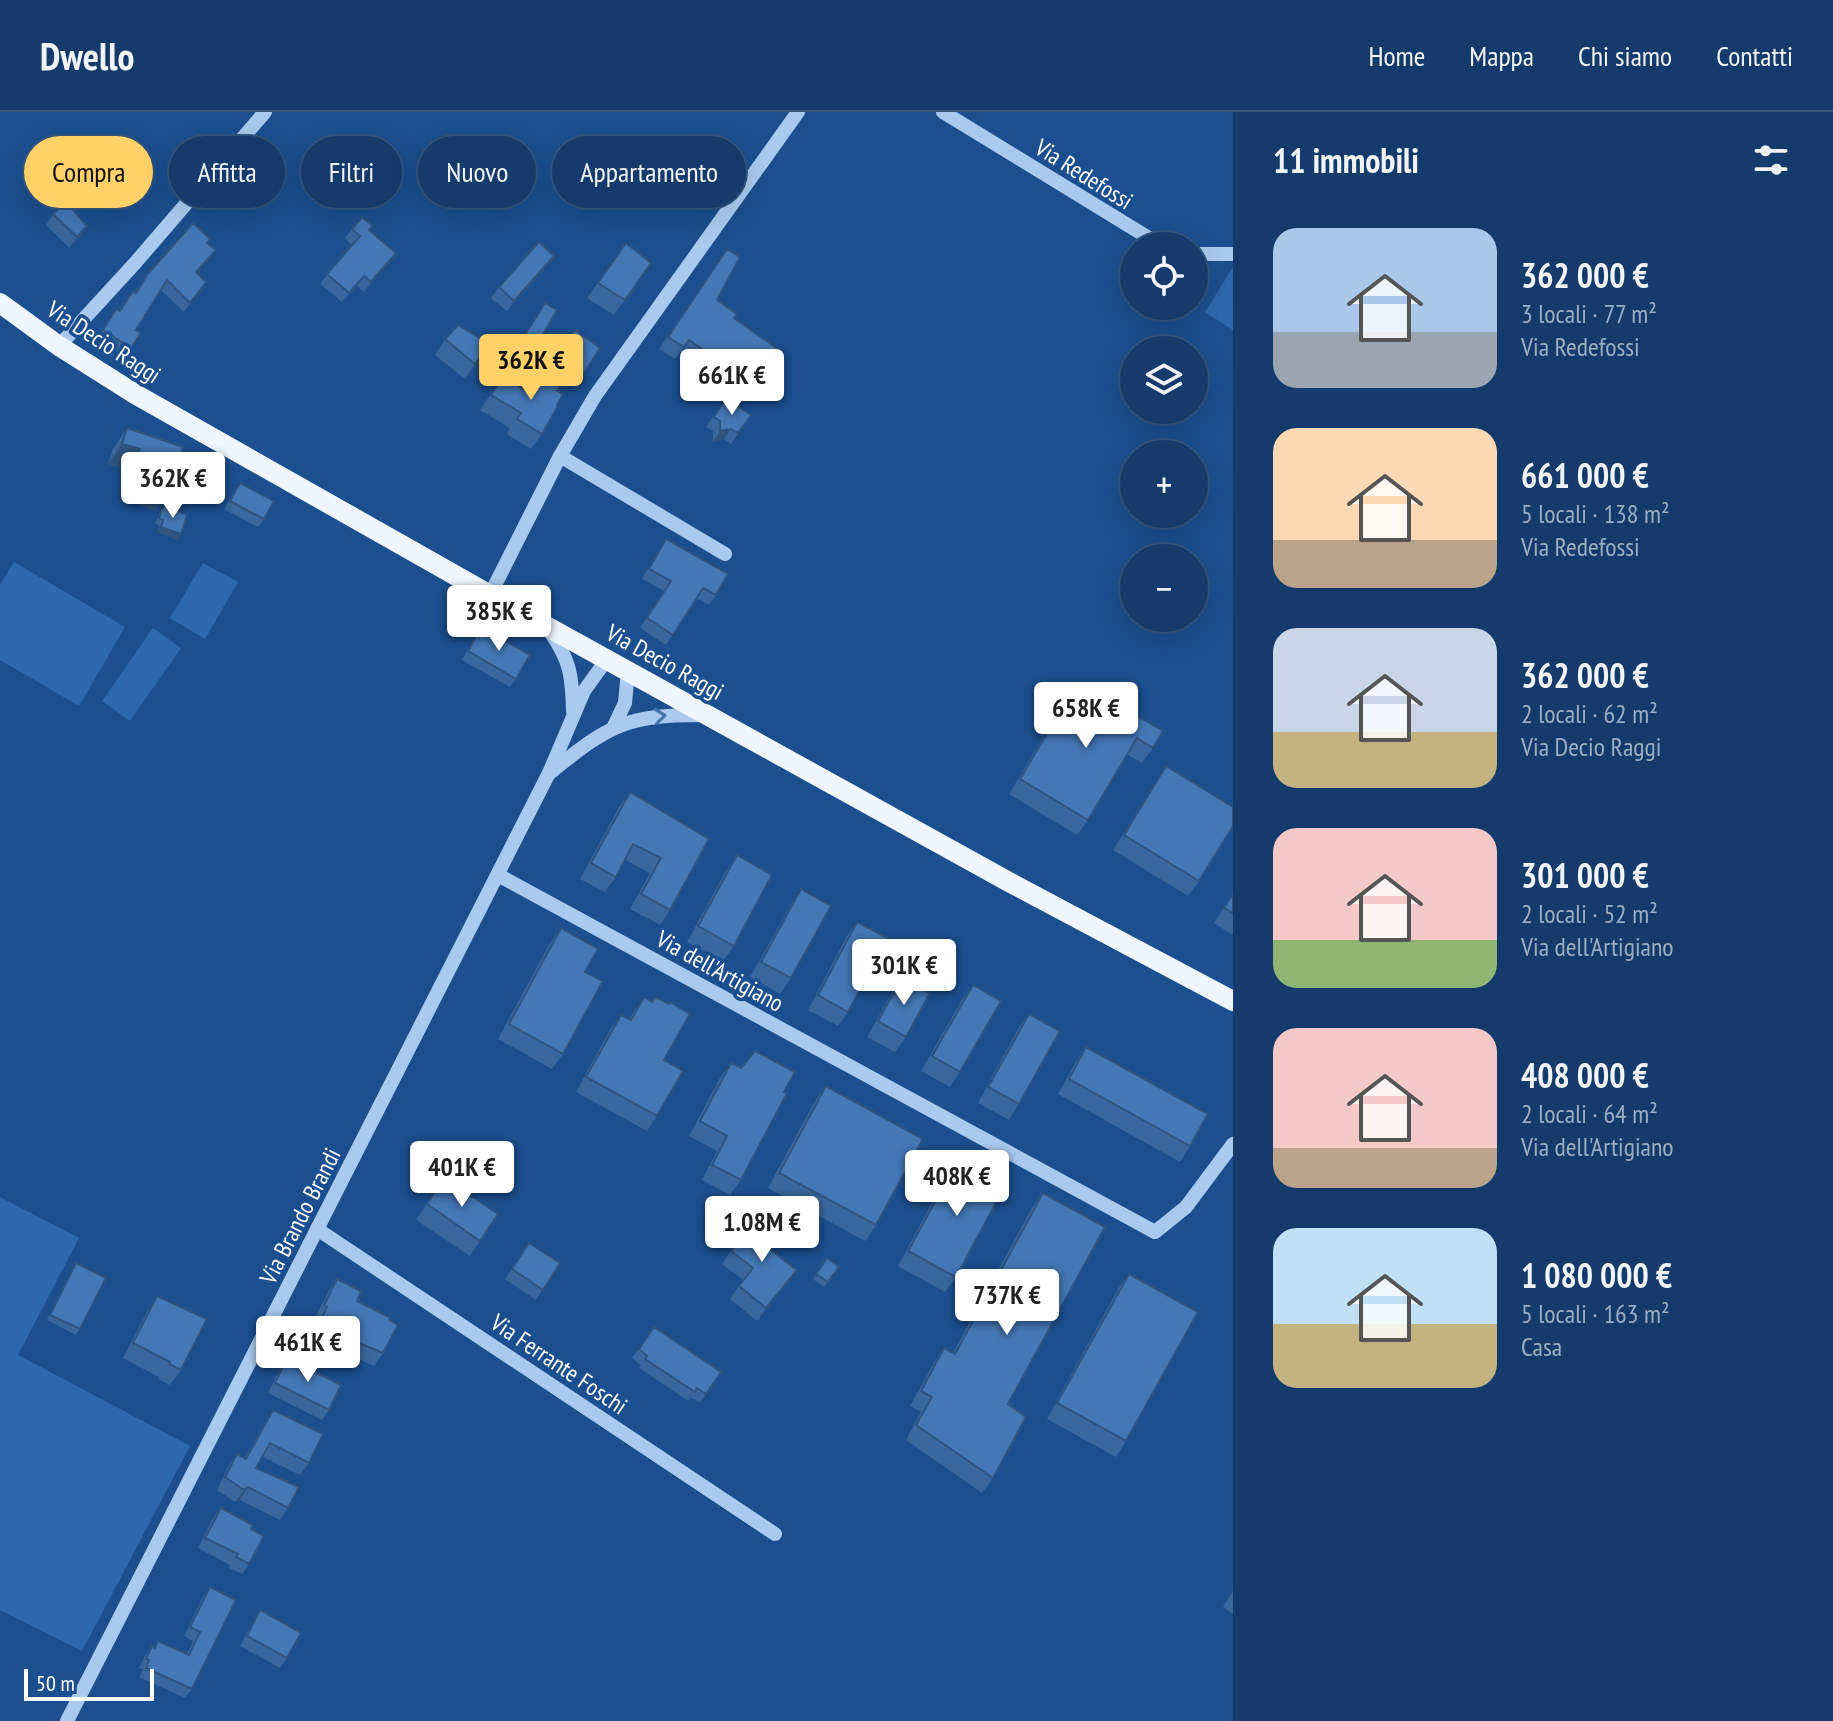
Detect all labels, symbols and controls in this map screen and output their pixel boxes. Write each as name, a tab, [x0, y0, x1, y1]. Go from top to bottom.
text: Dwello	[40, 31, 134, 80]
text: Home	[1368, 37, 1425, 74]
text: Mappa	[1469, 37, 1534, 74]
text: Chi siamo	[1578, 37, 1672, 74]
text: Contatti	[1716, 37, 1793, 74]
street label: Via Redefossi	[1028, 131, 1139, 216]
chip: Compra	[24, 136, 153, 208]
chip: Affitta	[169, 136, 285, 208]
chip: Filtri	[301, 136, 402, 208]
chip: Nuovo	[418, 136, 536, 208]
chip: Appartamento	[552, 136, 746, 208]
text: 11 immobili	[1273, 138, 1419, 182]
icon: filters	[1749, 138, 1793, 182]
map controls	[1120, 232, 1208, 632]
button: locate	[1120, 232, 1208, 320]
text: 362 000 €	[1521, 253, 1649, 297]
icon: home	[1337, 260, 1433, 356]
street label: Via Decio Raggi	[40, 293, 167, 390]
text: 3 locali · 77 m²	[1521, 297, 1657, 330]
text: Via Redefossi	[1521, 330, 1640, 363]
pin: 362K €	[466, 334, 596, 402]
button: layers	[1120, 336, 1208, 424]
text: 362K €	[497, 343, 565, 376]
pin: 661K €	[667, 349, 797, 417]
text: 661K €	[698, 358, 766, 391]
button: +	[1120, 440, 1208, 528]
pin: 362K €	[108, 452, 238, 520]
text: 661 000 €	[1521, 453, 1649, 497]
icon: home	[1337, 460, 1433, 556]
text: 362K €	[139, 461, 207, 494]
text: 5 locali · 138 m²	[1521, 497, 1670, 530]
text: Via Redefossi	[1521, 530, 1640, 563]
button: −	[1120, 544, 1208, 632]
pin: 385K €	[434, 585, 564, 653]
text: 385K €	[465, 594, 533, 627]
street label: Via Decio Raggi	[600, 617, 729, 707]
text: 362 000 €	[1521, 653, 1649, 697]
icon: home	[1337, 660, 1433, 756]
pin: 658K €	[1021, 682, 1151, 750]
text: 658K €	[1052, 691, 1120, 724]
text: 2 locali · 62 m²	[1521, 697, 1658, 730]
one-way arrow	[654, 708, 667, 725]
text: Via Decio Raggi	[1521, 730, 1661, 763]
text: 301 000 €	[1521, 853, 1649, 897]
icon: home	[1337, 860, 1433, 956]
text: 2 locali · 52 m²	[1521, 897, 1658, 930]
street label: Via dell'Artigiano	[650, 923, 789, 1019]
text: Via dell'Artigiano	[1521, 930, 1674, 963]
pin: 301K €	[839, 939, 969, 1007]
text: 301K €	[870, 948, 938, 981]
text: 408 000 €	[1521, 1053, 1649, 1097]
icon: home	[1337, 1060, 1433, 1156]
text: 2 locali · 64 m²	[1521, 1097, 1658, 1130]
text: Via dell'Artigiano	[1521, 1130, 1674, 1163]
pin: 401K €	[397, 1141, 527, 1209]
street label: Via Brando Brandi	[252, 1143, 348, 1290]
text: 401K €	[428, 1150, 496, 1183]
pin: 408K €	[892, 1150, 1022, 1218]
text: 408K €	[923, 1159, 991, 1192]
pin: 1.08M €	[688, 1196, 836, 1264]
text: 1.08M €	[723, 1205, 801, 1238]
text: 1 080 000 €	[1521, 1253, 1672, 1297]
icon: home	[1337, 1260, 1433, 1356]
pin: 737K €	[942, 1269, 1072, 1337]
text: 737K €	[973, 1278, 1041, 1311]
text: 5 locali · 163 m²	[1521, 1297, 1670, 1330]
street label: Via Ferrante Foschi	[484, 1306, 633, 1421]
pin: 461K €	[243, 1316, 373, 1384]
text: 461K €	[274, 1325, 342, 1358]
text: Casa	[1521, 1330, 1562, 1363]
scale bar	[24, 1665, 154, 1701]
text: 50 m	[36, 1669, 75, 1697]

